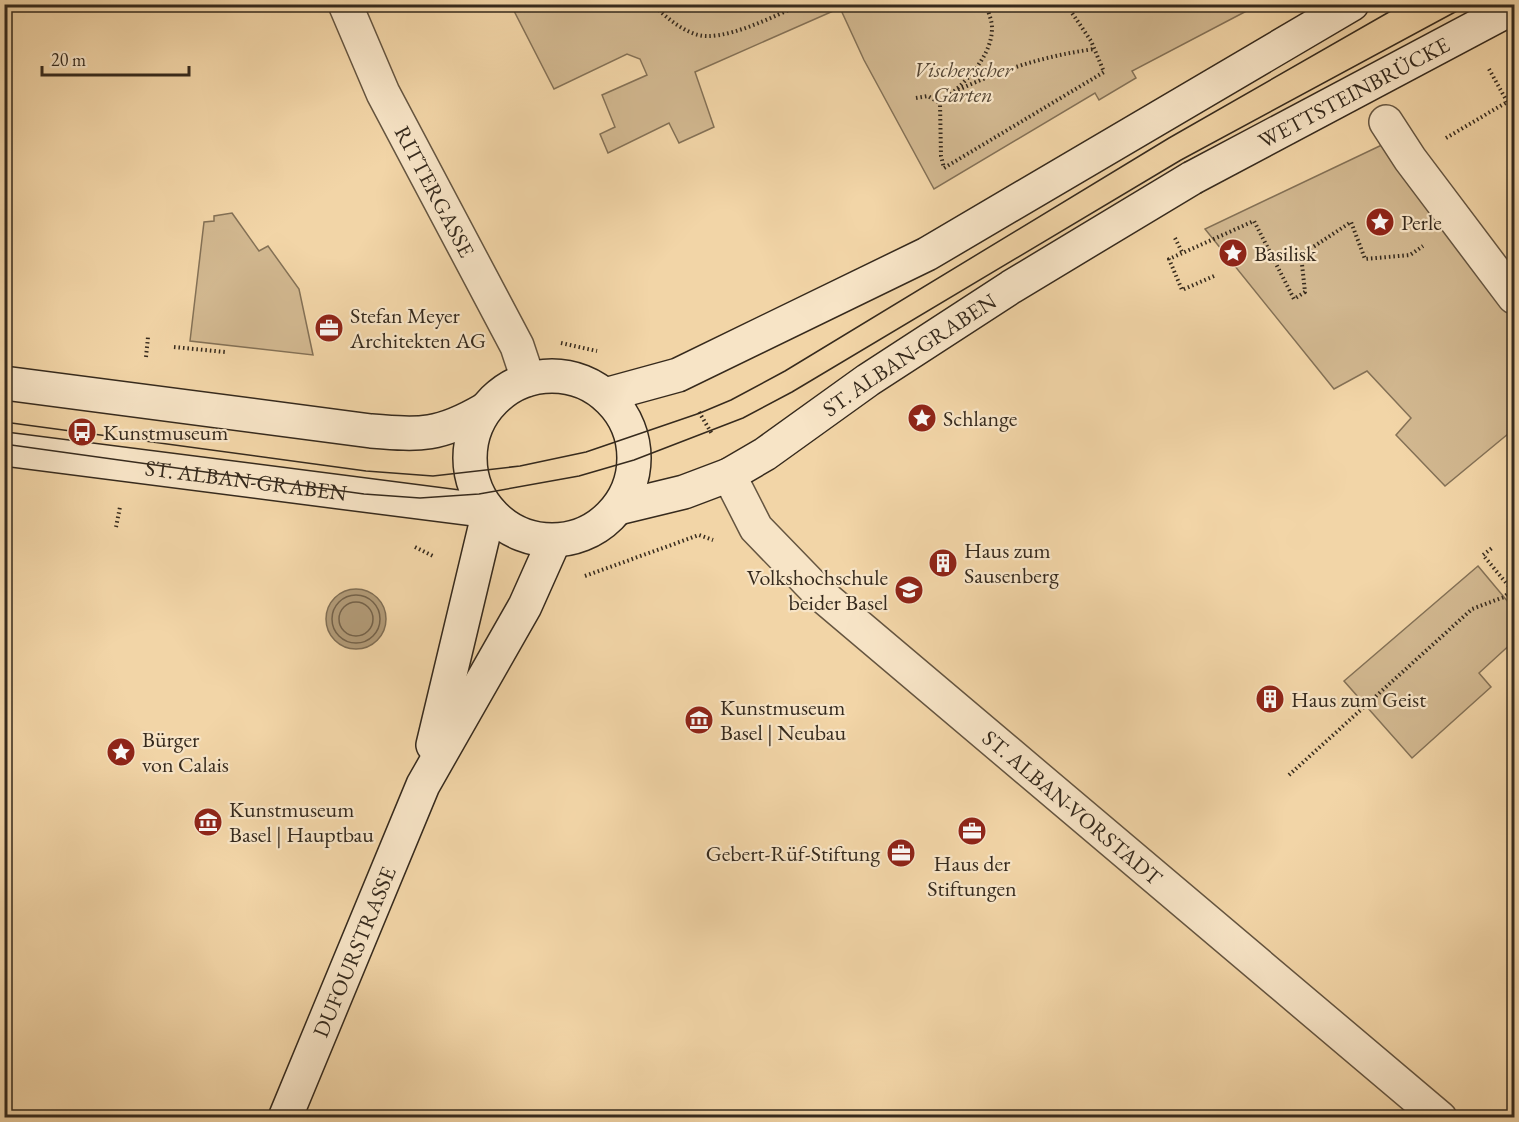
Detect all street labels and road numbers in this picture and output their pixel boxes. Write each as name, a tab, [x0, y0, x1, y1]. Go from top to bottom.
street label: WETTSTEINBRÜCKE	[1253, 30, 1454, 155]
street label: RITTERGASSE	[388, 120, 482, 262]
street label: ST. ALBAN-GRABEN	[816, 286, 1002, 423]
street label: ST. ALBAN-GRABEN	[143, 453, 349, 507]
street label: ST. ALBAN-VORSTADT	[977, 723, 1169, 892]
street label: DUFOURSTRASSE	[306, 862, 402, 1042]

